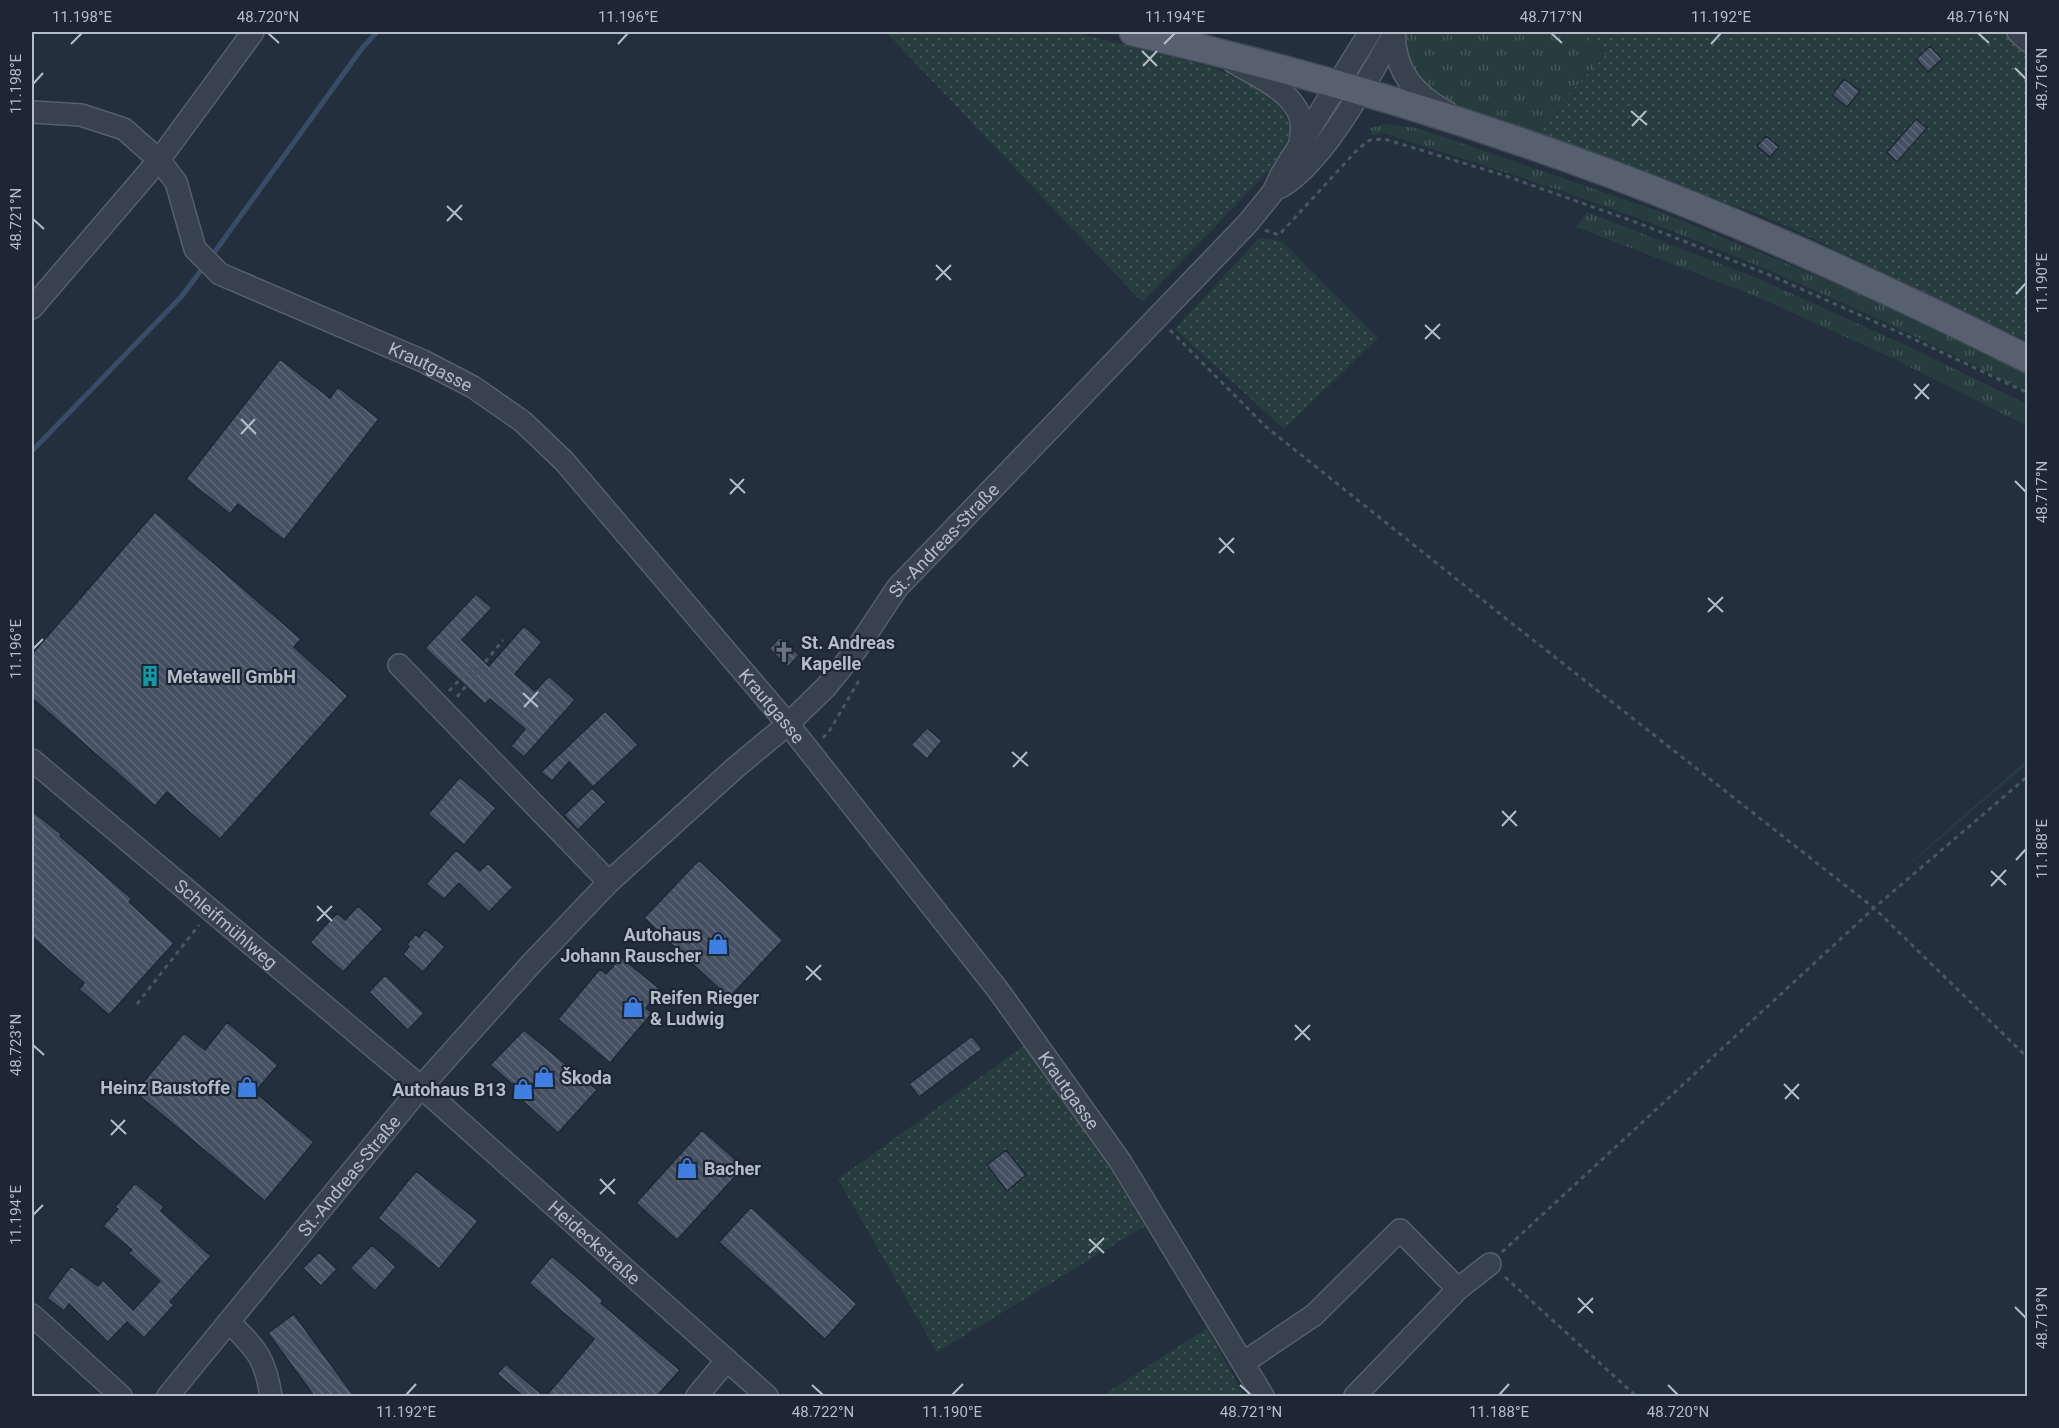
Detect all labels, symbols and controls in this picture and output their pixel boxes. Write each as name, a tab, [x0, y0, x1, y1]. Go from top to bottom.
text: 11.198°E	[52, 8, 113, 26]
text: 48.720°N	[237, 8, 299, 26]
text: 11.196°E	[598, 8, 659, 26]
text: 11.194°E	[1145, 8, 1206, 26]
text: 48.717°N	[1520, 8, 1582, 26]
text: 11.192°E	[1691, 8, 1752, 26]
text: 48.716°N	[1947, 8, 2009, 26]
text: 48.716°N	[2033, 48, 2051, 110]
text: 11.198°E	[7, 53, 25, 114]
text: 48.721°N	[7, 188, 25, 250]
text: 11.190°E	[2033, 252, 2051, 313]
street label: Krautgasse	[386, 337, 476, 396]
text: 48.717°N	[2033, 461, 2051, 523]
street label: St.-Andreas-Straße	[884, 479, 1003, 601]
text: 11.196°E	[7, 618, 25, 679]
place label: St. Andreas Kapelle	[801, 632, 895, 674]
church icon: St. Andreas Kapelle	[772, 640, 796, 664]
building icon: Metawell GmbH	[138, 664, 162, 688]
street label: Krautgasse	[735, 664, 809, 747]
place label: Metawell GmbH	[167, 666, 296, 687]
text: 11.188°E	[2033, 818, 2051, 879]
street label: Schleifmühlweg	[171, 874, 282, 973]
place label: Autohaus Johann Rauscher	[560, 924, 701, 966]
shop icon: Autohaus Johann Rauscher	[706, 932, 730, 956]
place label: Reifen Rieger & Ludwig	[650, 987, 760, 1029]
shop icon: Reifen Rieger & Ludwig	[621, 995, 645, 1019]
text: 48.723°N	[7, 1014, 25, 1076]
street label: Krautgasse	[1034, 1047, 1104, 1133]
shop icon: Škoda	[532, 1065, 556, 1089]
place label: Škoda	[561, 1067, 612, 1088]
shop icon: Heinz Baustoffe	[235, 1075, 259, 1099]
place label: Heinz Baustoffe	[100, 1077, 230, 1098]
shop icon: Autohaus B13	[511, 1077, 535, 1101]
place label: Autohaus B13	[392, 1079, 506, 1100]
street label: St.-Andreas-Straße	[293, 1111, 404, 1240]
shop icon: Bacher	[675, 1156, 699, 1180]
place label: Bacher	[704, 1158, 761, 1179]
text: 11.194°E	[7, 1184, 25, 1245]
street label: Heideckstraße	[544, 1196, 645, 1289]
text: 48.719°N	[2033, 1287, 2051, 1349]
text: 11.192°E	[376, 1403, 437, 1421]
text: 48.722°N	[792, 1403, 854, 1421]
text: 11.190°E	[922, 1403, 983, 1421]
text: 48.721°N	[1220, 1403, 1282, 1421]
text: 11.188°E	[1469, 1403, 1530, 1421]
text: 48.720°N	[1647, 1403, 1709, 1421]

